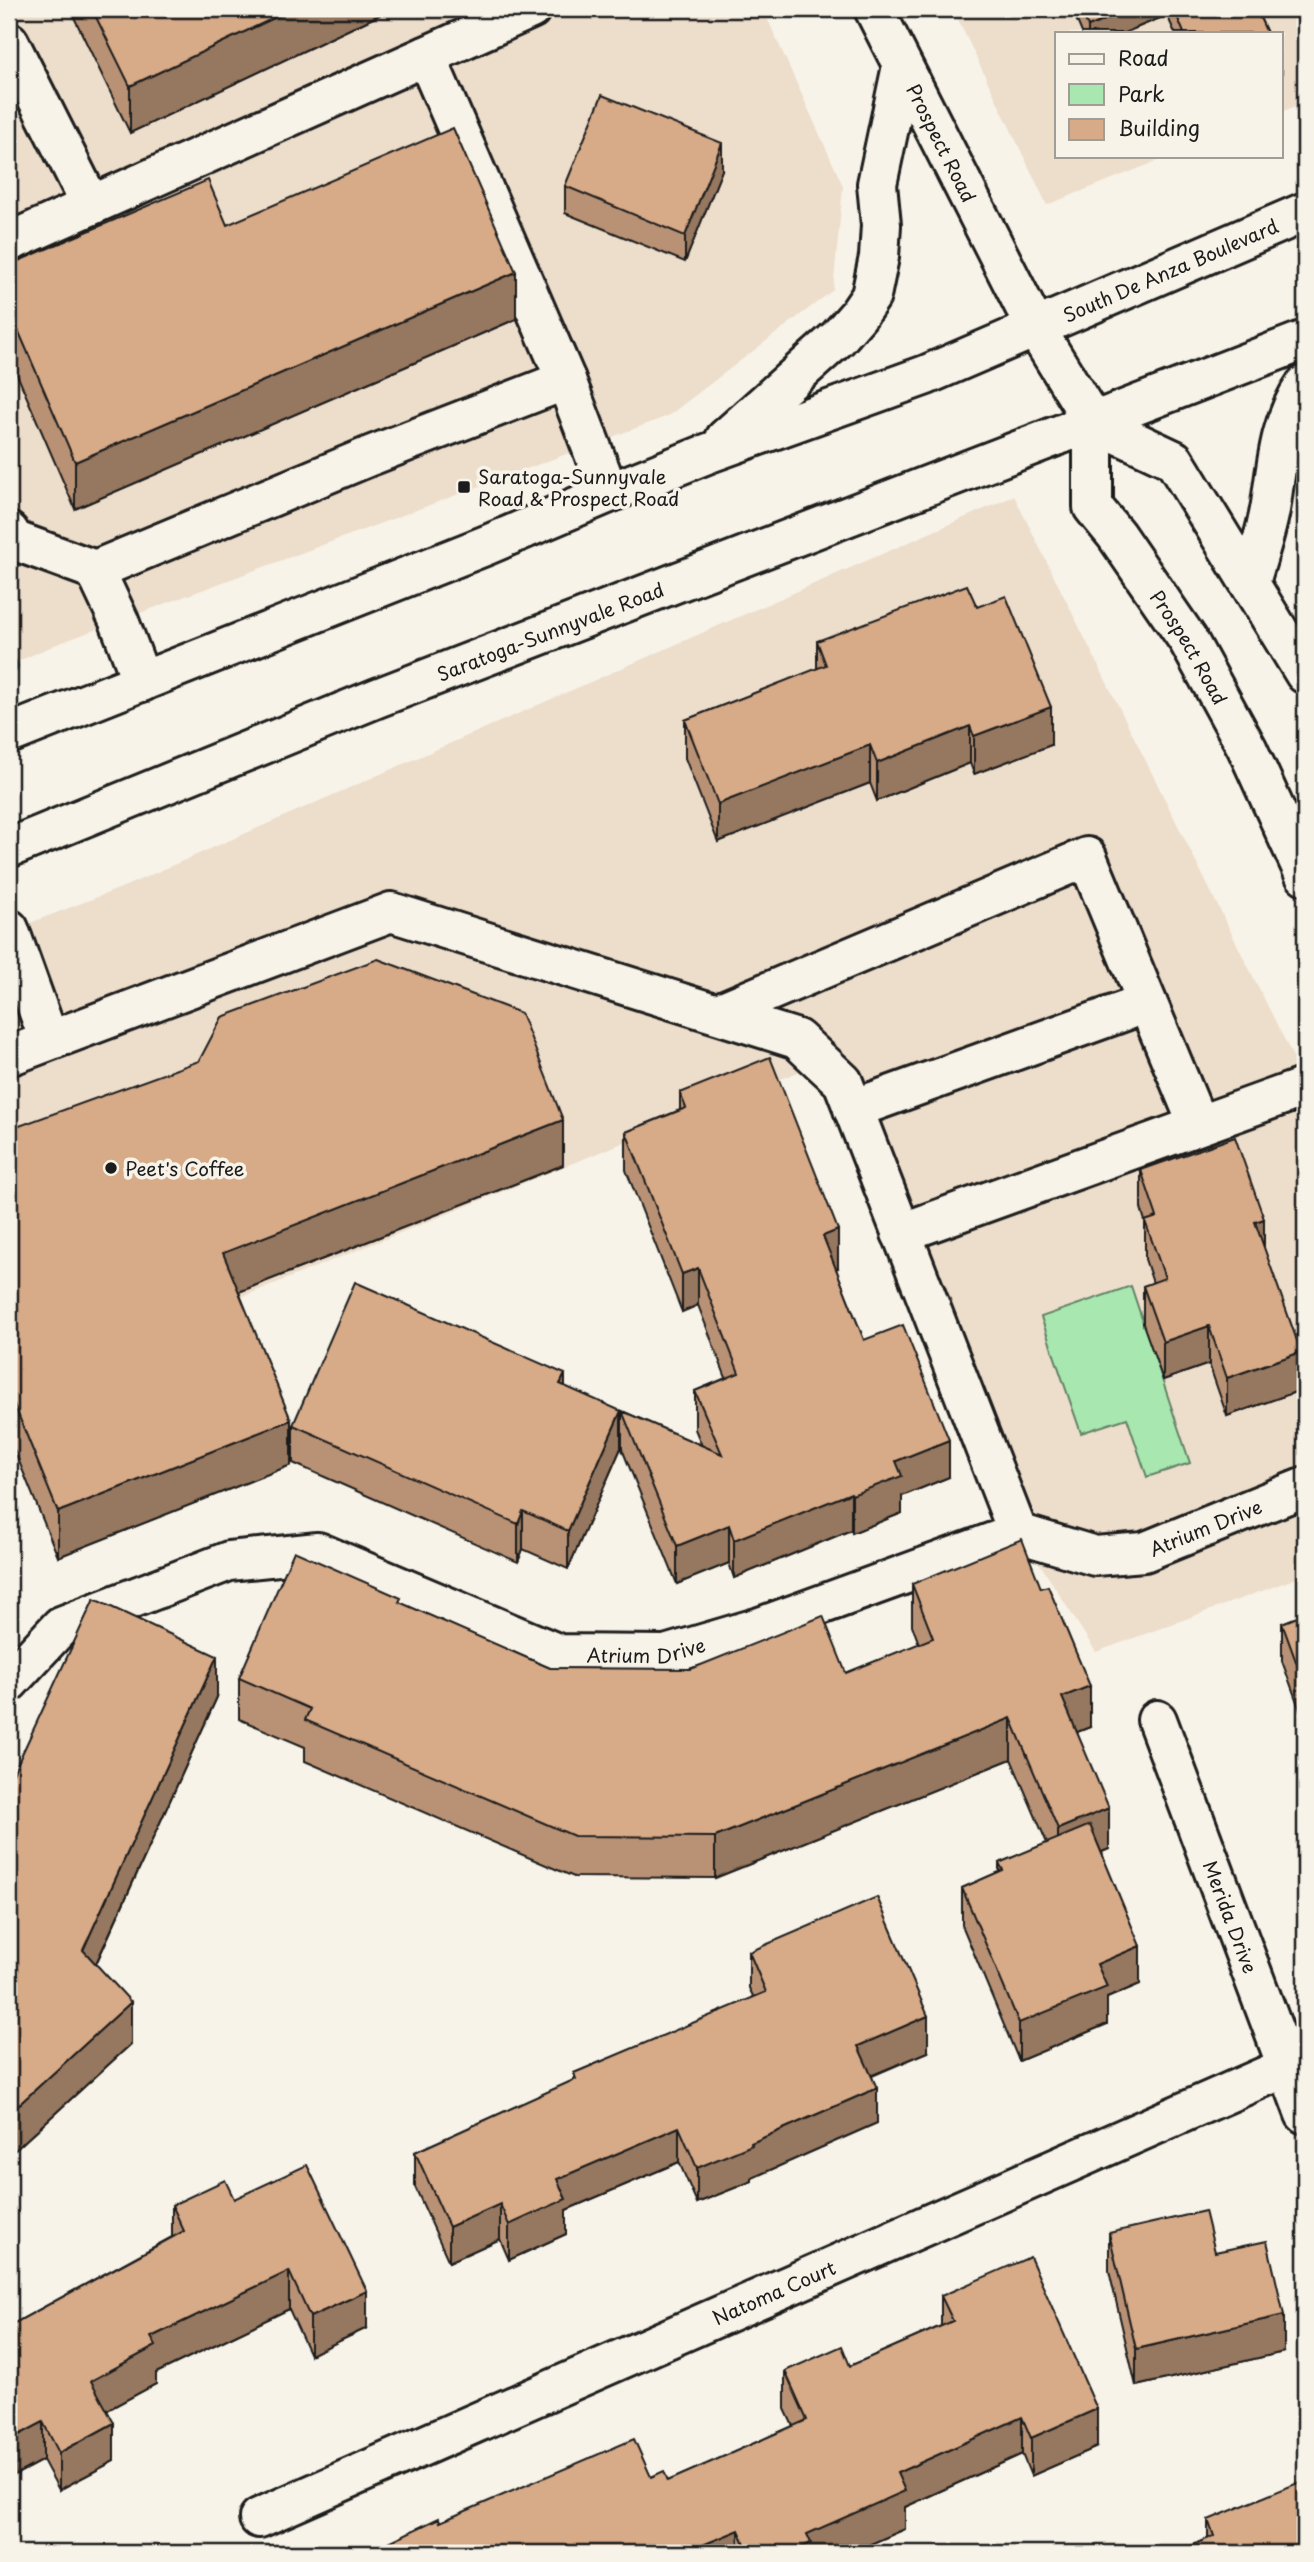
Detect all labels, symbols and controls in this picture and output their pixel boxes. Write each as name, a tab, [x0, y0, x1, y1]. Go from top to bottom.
legend	[1055, 32, 1282, 158]
text: Road	[1118, 41, 1169, 73]
text: Park	[1118, 77, 1165, 109]
street label: Prospect Road	[900, 79, 984, 207]
text: Building	[1118, 111, 1200, 143]
street label: South De Anza Boulevard	[1059, 211, 1283, 328]
place label: Saratoga-Sunnyvale Road & Prospect Road	[478, 462, 679, 512]
marker: Saratoga-Sunnyvale Road & Prospect Road	[456, 479, 472, 495]
street label: Saratoga-Sunnyvale Road	[433, 575, 668, 688]
street label: Prospect Road	[1144, 584, 1235, 709]
place label: Peet's Coffee	[125, 1154, 245, 1182]
marker: Peet's Coffee	[103, 1160, 119, 1176]
street label: Atrium Drive	[1145, 1492, 1266, 1563]
street label: Atrium Drive	[586, 1630, 708, 1669]
street label: Merida Drive	[1197, 1856, 1265, 1977]
street label: Natoma Court	[708, 2253, 840, 2332]

